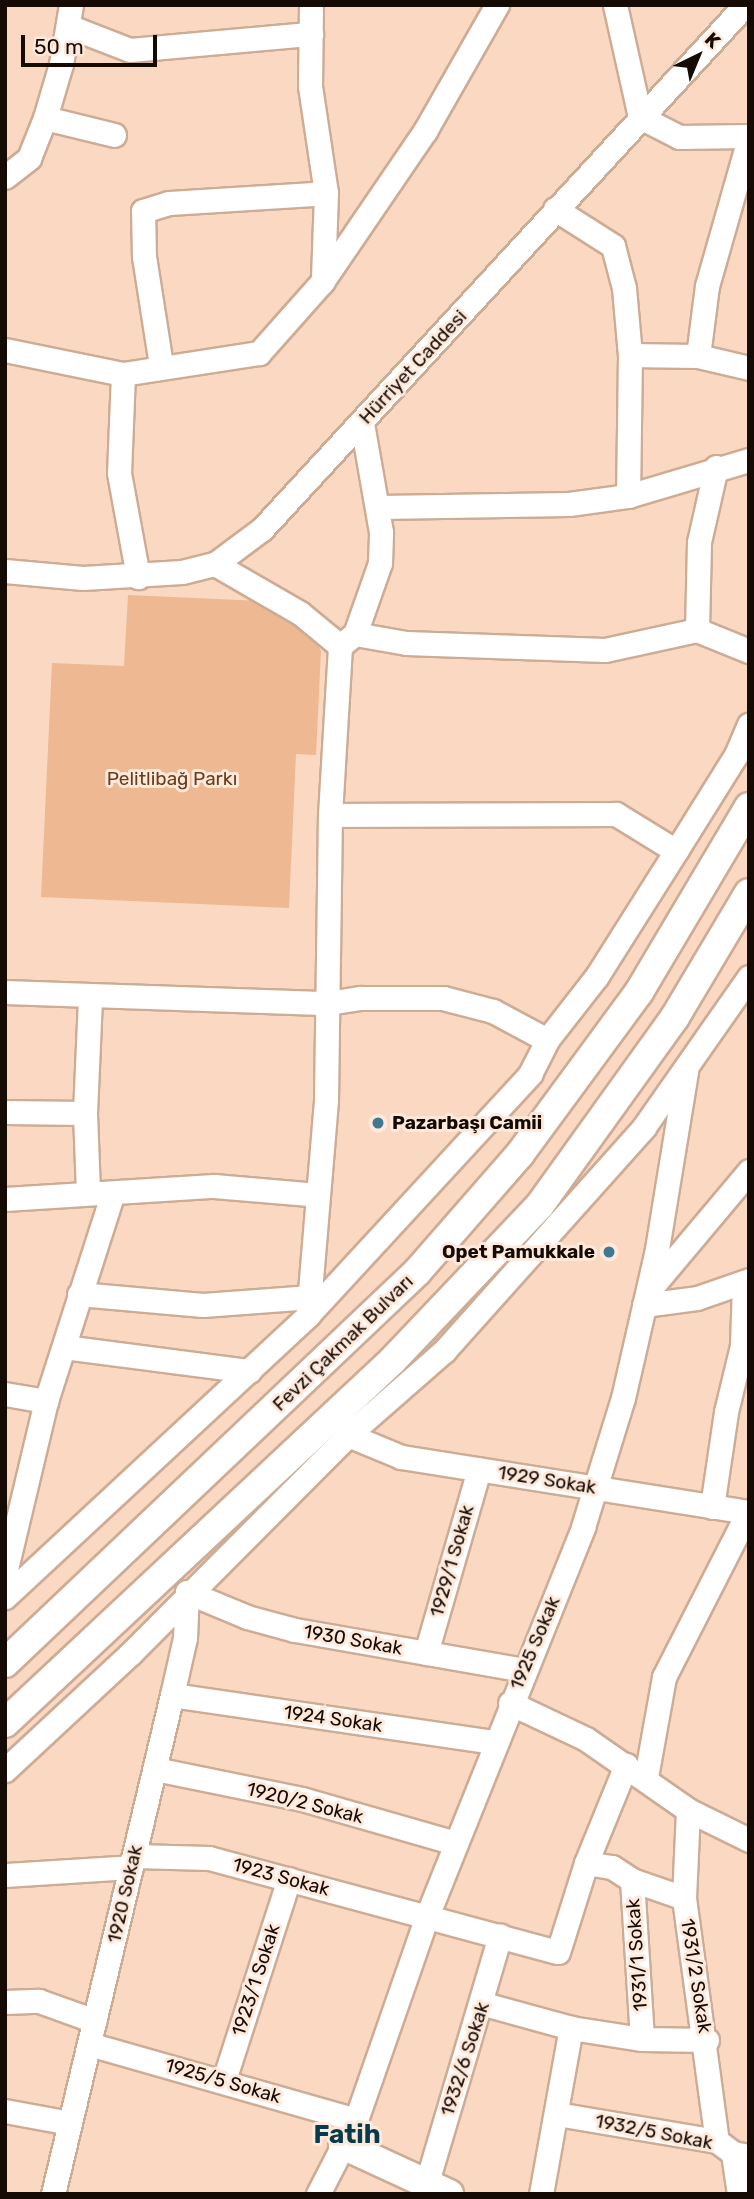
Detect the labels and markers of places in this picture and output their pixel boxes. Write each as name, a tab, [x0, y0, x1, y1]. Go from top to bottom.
place label: Pazarbaşı Camii	[392, 1112, 542, 1134]
marker: Pazarbaşı Camii	[370, 1115, 386, 1131]
place label: Opet Pamukkale	[442, 1241, 595, 1263]
marker: Opet Pamukkale	[601, 1244, 617, 1260]

